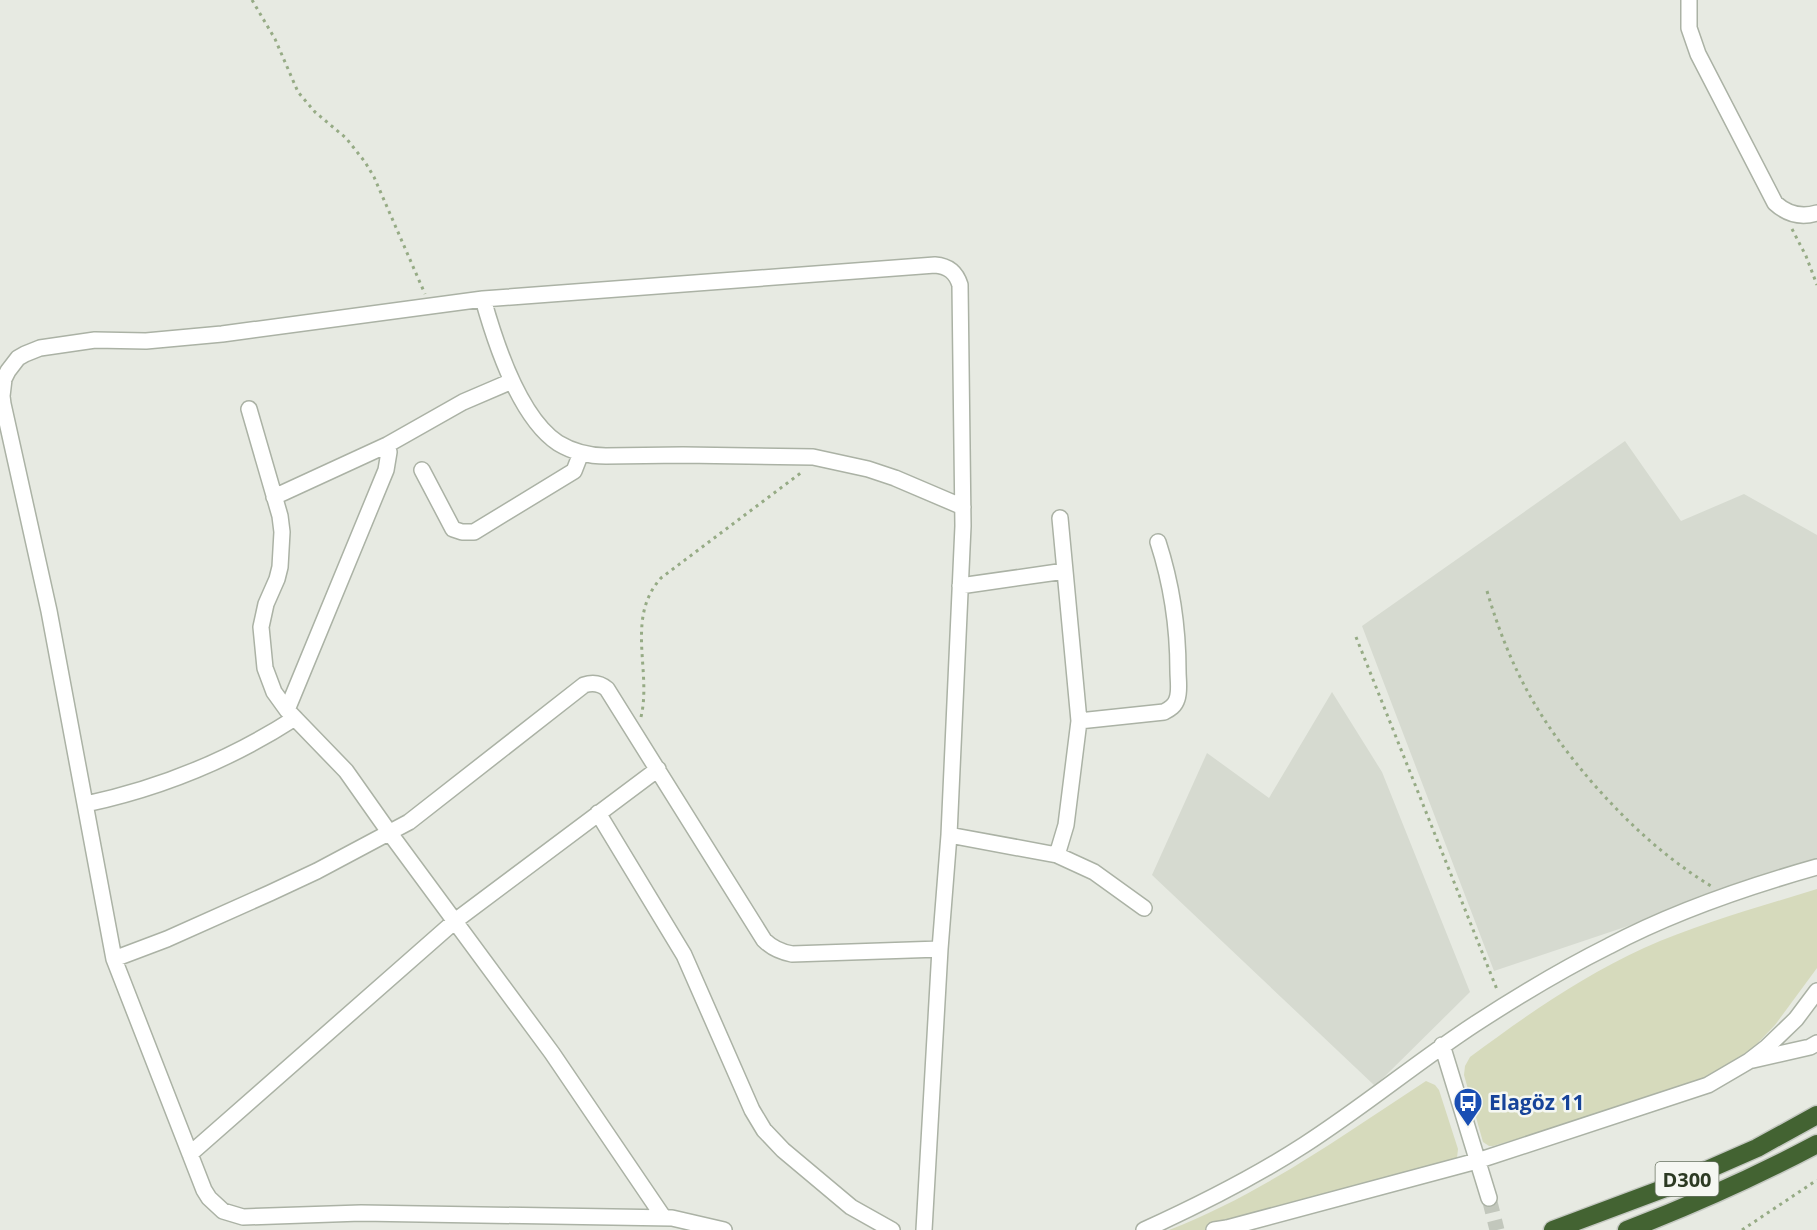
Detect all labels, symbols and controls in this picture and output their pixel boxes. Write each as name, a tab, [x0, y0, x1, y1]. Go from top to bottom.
bus stop icon: Elagöz 11	[1452, 1086, 1484, 1128]
place label: Elagöz 11	[1489, 1088, 1584, 1116]
road number: D300	[1656, 1162, 1718, 1196]

